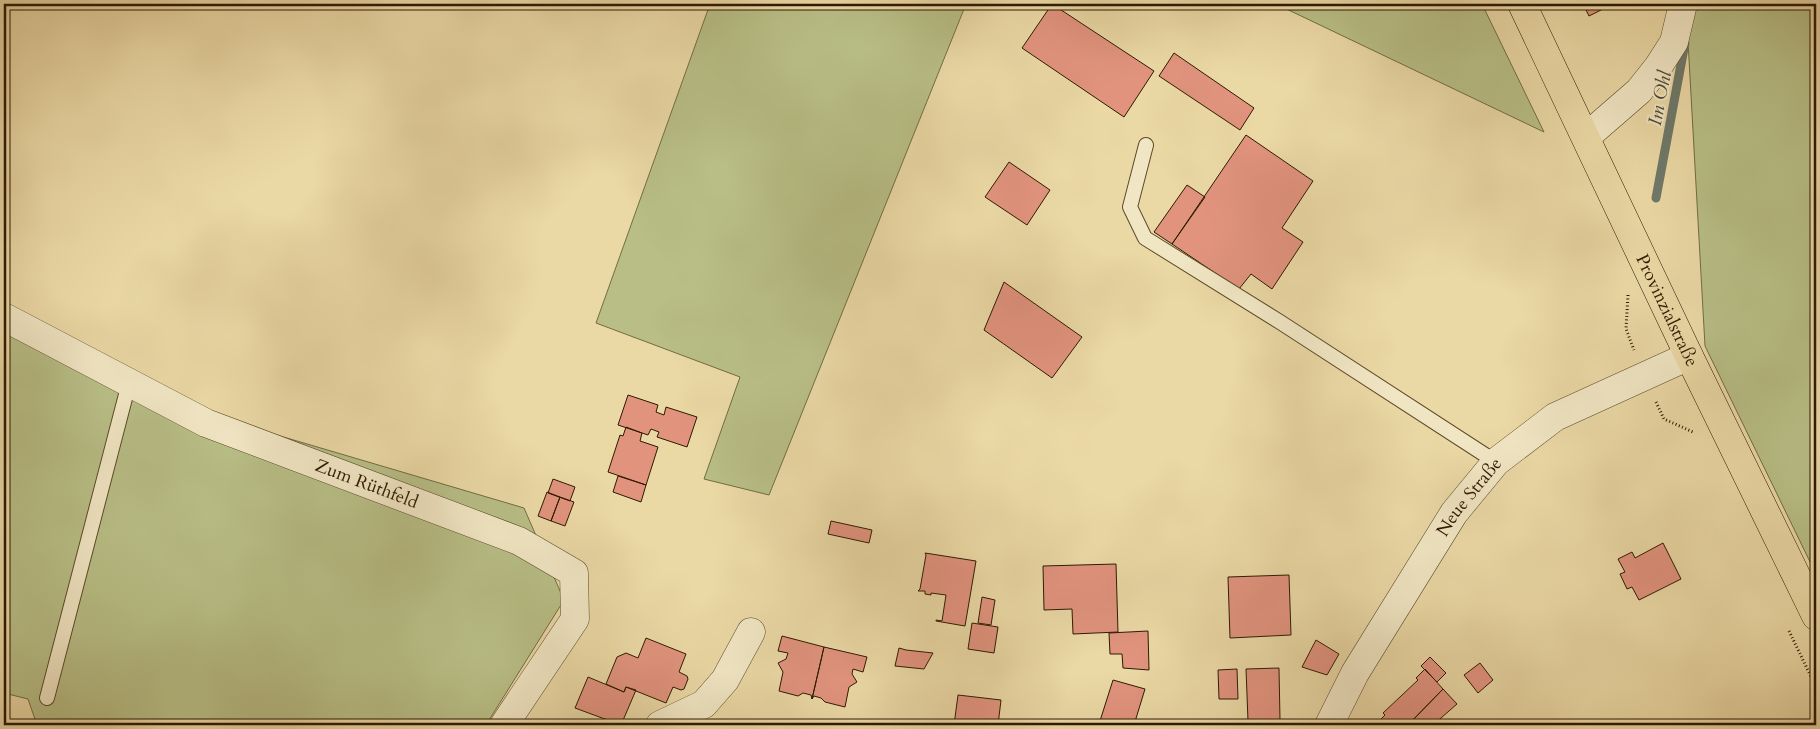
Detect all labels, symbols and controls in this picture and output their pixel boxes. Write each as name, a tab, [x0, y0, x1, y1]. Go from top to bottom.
water label: Im Ohl	[1642, 68, 1678, 128]
street label: Provinzialstraße	[1629, 250, 1704, 371]
street label: Neue Straße	[1430, 452, 1508, 542]
street label: Zum Rüthfeld	[311, 453, 422, 515]

